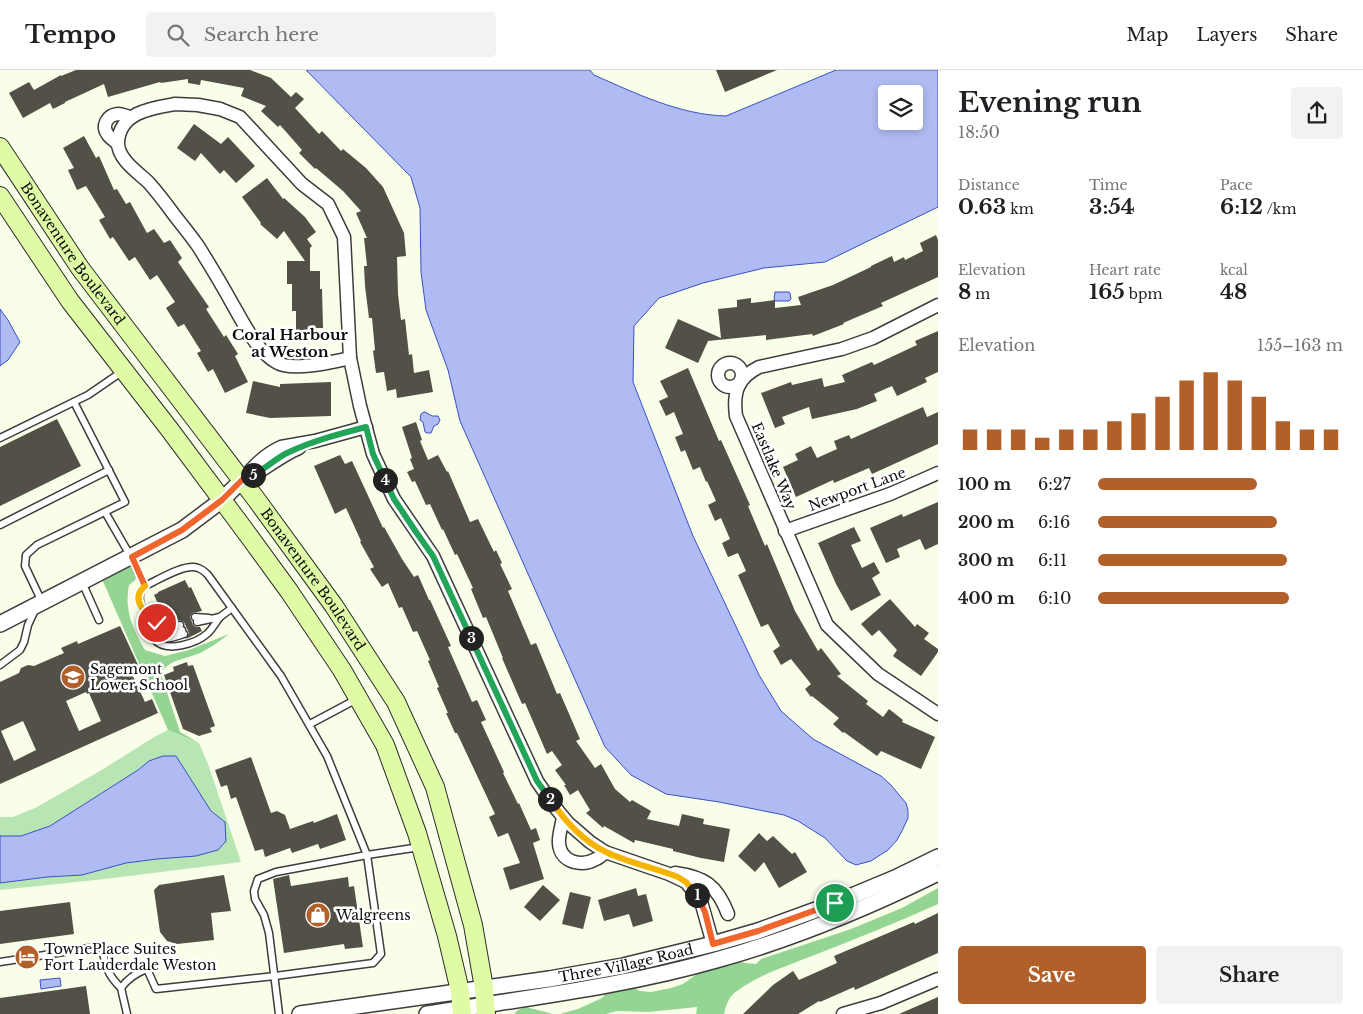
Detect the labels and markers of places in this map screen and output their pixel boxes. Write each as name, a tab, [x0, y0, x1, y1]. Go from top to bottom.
pin: 5	[240, 462, 266, 488]
pin: 4	[372, 468, 398, 492]
pin	[136, 602, 178, 644]
pin: 3	[458, 626, 484, 650]
place label: Sagemont Lower School	[90, 660, 189, 694]
school or university icon: Sagemont Lower School	[60, 664, 86, 690]
pin: 2	[538, 786, 562, 812]
pin: 1	[684, 882, 710, 908]
pin	[814, 882, 856, 924]
shop icon: Walgreens	[305, 902, 331, 928]
place label: Walgreens	[335, 906, 411, 924]
place label: TownePlace Suites Fort Lauderdale Weston	[44, 940, 217, 974]
hotel icon: TownePlace Suites Fort Lauderdale Weston	[14, 944, 40, 970]

